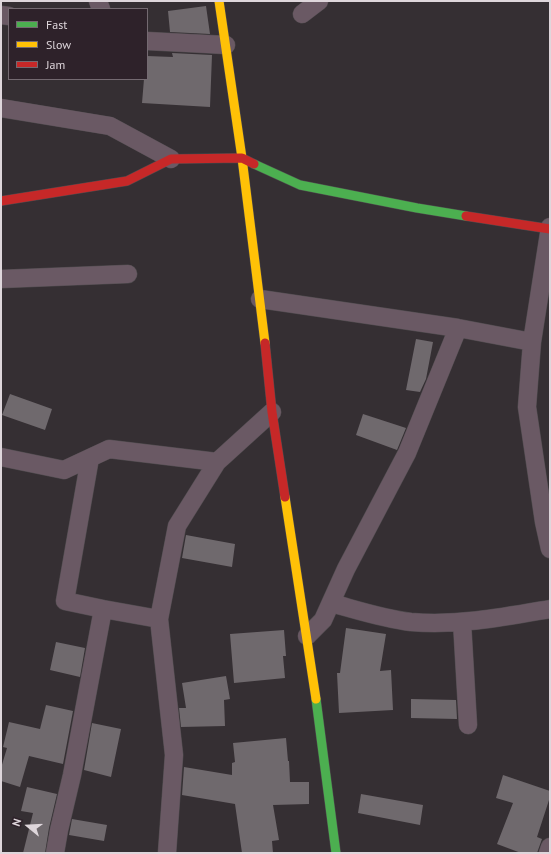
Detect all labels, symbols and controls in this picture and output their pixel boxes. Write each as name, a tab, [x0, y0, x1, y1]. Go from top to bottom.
legend	[8, 8, 148, 80]
text: Fast	[46, 17, 67, 32]
text: Slow	[46, 37, 71, 52]
text: Jam	[46, 57, 65, 72]
north arrow	[8, 806, 48, 846]
text: N	[9, 817, 24, 828]

